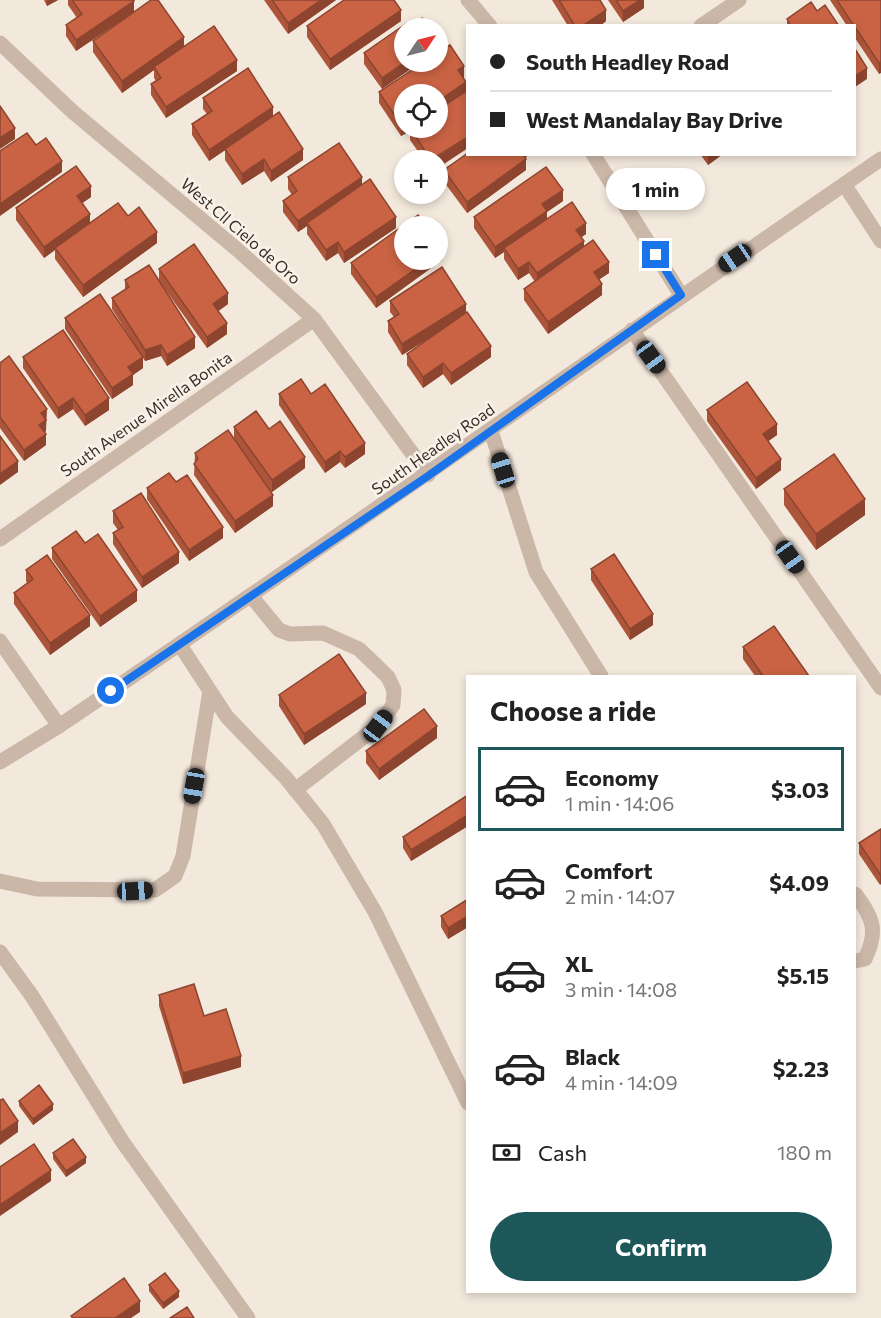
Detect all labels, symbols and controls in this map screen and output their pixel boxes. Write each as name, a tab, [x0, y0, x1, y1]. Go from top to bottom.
north arrow	[394, 18, 448, 72]
map controls	[394, 18, 448, 270]
text: South Headley Road	[526, 48, 729, 75]
button: locate	[394, 84, 448, 138]
text: West Mandalay Bay Drive	[526, 106, 783, 133]
button: +	[394, 150, 448, 204]
callout: 1 min	[606, 168, 706, 210]
street label: West Cll Cielo de Oro	[178, 173, 305, 288]
text: 1 min	[632, 177, 679, 201]
button: −	[394, 216, 448, 270]
car	[715, 240, 755, 276]
route end	[642, 241, 669, 268]
car	[633, 337, 669, 377]
street label: South Avenue Mirella Bonita	[56, 347, 235, 480]
street label: South Headley Road	[368, 399, 498, 498]
car	[489, 450, 517, 490]
car	[772, 537, 808, 577]
route start	[97, 677, 124, 704]
text: Choose a ride	[490, 694, 656, 727]
car	[360, 706, 396, 746]
icon: car	[493, 762, 547, 816]
text: Economy	[565, 764, 659, 791]
car	[182, 767, 206, 805]
text: $3.03	[771, 776, 829, 803]
text: 1 min · 14:06	[565, 791, 674, 815]
icon: car	[493, 855, 547, 909]
text: Comfort	[565, 857, 653, 884]
text: $4.09	[769, 869, 829, 896]
car	[117, 881, 153, 901]
text: 2 min · 14:07	[565, 884, 675, 908]
icon: car	[493, 948, 547, 1002]
text: XL	[565, 950, 593, 977]
text: $5.15	[777, 962, 829, 989]
text: 3 min · 14:08	[565, 977, 677, 1001]
icon: car	[493, 1041, 547, 1095]
text: Black	[565, 1043, 620, 1070]
text: $2.23	[773, 1055, 829, 1082]
text: 4 min · 14:09	[565, 1070, 678, 1094]
icon: cash	[490, 1136, 523, 1169]
text: Cash	[538, 1139, 587, 1166]
text: 180 m	[777, 1140, 832, 1164]
button: Confirm	[490, 1212, 832, 1281]

